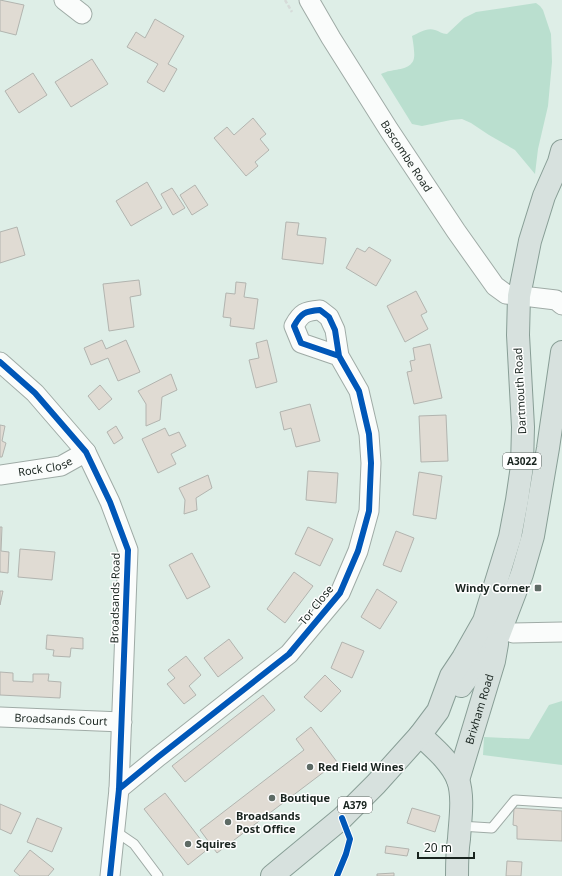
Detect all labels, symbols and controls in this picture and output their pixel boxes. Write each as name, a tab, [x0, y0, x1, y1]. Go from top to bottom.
street label: Bascombe Road	[378, 117, 436, 195]
street label: Dartmouth Road	[510, 347, 529, 435]
street label: Rock Close	[17, 453, 75, 479]
road number: A3022	[503, 453, 541, 469]
street label: Broadsands Road	[106, 553, 123, 643]
place label: Windy Corner	[455, 580, 530, 595]
street label: Tor Close	[295, 582, 336, 628]
marker: Windy Corner	[533, 583, 543, 593]
street label: Brixham Road	[461, 672, 497, 746]
street label: Broadsands Court	[14, 710, 108, 728]
place label: Red Field Wines	[318, 759, 404, 774]
marker: Red Field Wines	[305, 762, 315, 772]
place label: Boutique	[280, 790, 331, 805]
marker: Boutique	[267, 793, 277, 803]
road number: A379	[338, 797, 372, 813]
place label: Broadsands Post Office	[236, 808, 301, 836]
marker: Broadsands Post Office	[223, 817, 233, 827]
scale bar	[418, 834, 474, 860]
place label: Squires	[196, 836, 237, 851]
marker: Squires	[183, 839, 193, 849]
text: 20 m	[424, 839, 452, 856]

